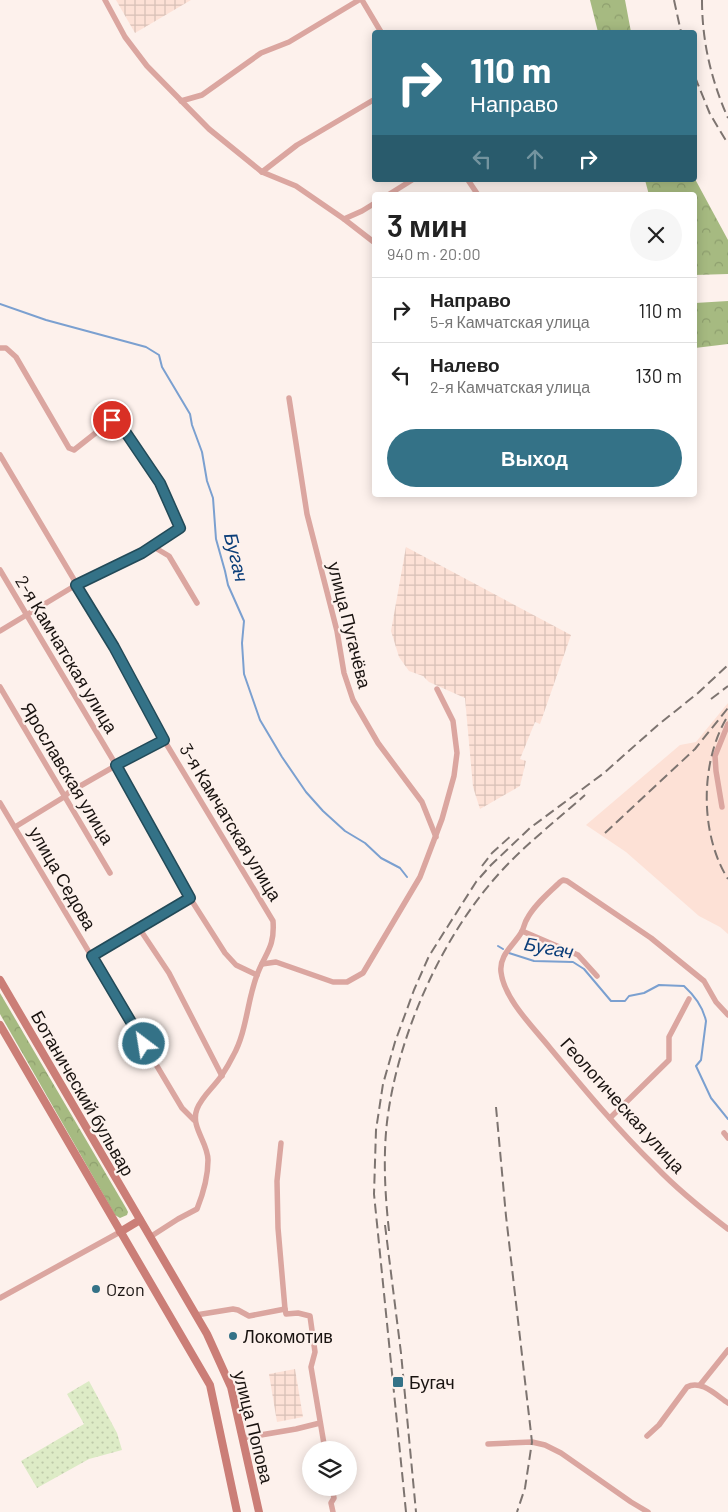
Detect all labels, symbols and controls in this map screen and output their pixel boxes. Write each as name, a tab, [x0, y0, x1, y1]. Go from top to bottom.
text: 110 m	[470, 48, 551, 90]
icon: right	[387, 50, 452, 115]
text: Направо	[470, 90, 558, 116]
icon: left	[468, 145, 496, 173]
icon: ahead	[521, 145, 549, 173]
icon: right	[574, 145, 602, 173]
text: 3 мин	[387, 207, 468, 243]
button: close	[630, 209, 682, 261]
text: 940 m · 20:00	[387, 244, 481, 263]
text: Направо	[430, 288, 511, 311]
icon: right	[387, 296, 415, 324]
text: 110 m	[638, 299, 682, 322]
text: 5-я Камчатская улица	[430, 312, 590, 331]
text: Налево	[430, 353, 500, 376]
icon: left	[387, 361, 415, 389]
text: 130 m	[635, 364, 682, 387]
text: 2-я Камчатская улица	[430, 377, 590, 396]
pin	[91, 399, 133, 441]
icon: arrive	[98, 406, 126, 434]
button: Выход	[387, 429, 682, 487]
water label: Бугач	[220, 530, 254, 584]
street label: улица Пугачёва	[324, 559, 377, 691]
street label: 2-я Камчатская улица	[11, 571, 123, 738]
street label: Ярославская улица	[17, 698, 120, 849]
street label: 3-я Камчатская улица	[175, 739, 287, 906]
street label: улица Седова	[25, 822, 102, 934]
water label: Бугач	[523, 931, 576, 963]
street label: Ботанический бульвар	[27, 1006, 139, 1180]
position arrow	[117, 1017, 169, 1069]
street label: Геологическая улица	[556, 1033, 690, 1178]
place label: Ozon	[106, 1278, 145, 1300]
marker: Ozon	[90, 1283, 102, 1295]
place label: Локомотив	[243, 1325, 333, 1347]
marker: Локомотив	[227, 1330, 239, 1342]
street label: улица Попова	[229, 1368, 279, 1486]
place label: Бугач	[409, 1371, 455, 1393]
marker: Бугач	[391, 1375, 405, 1389]
map controls	[302, 1441, 357, 1496]
button: layers	[302, 1441, 357, 1496]

